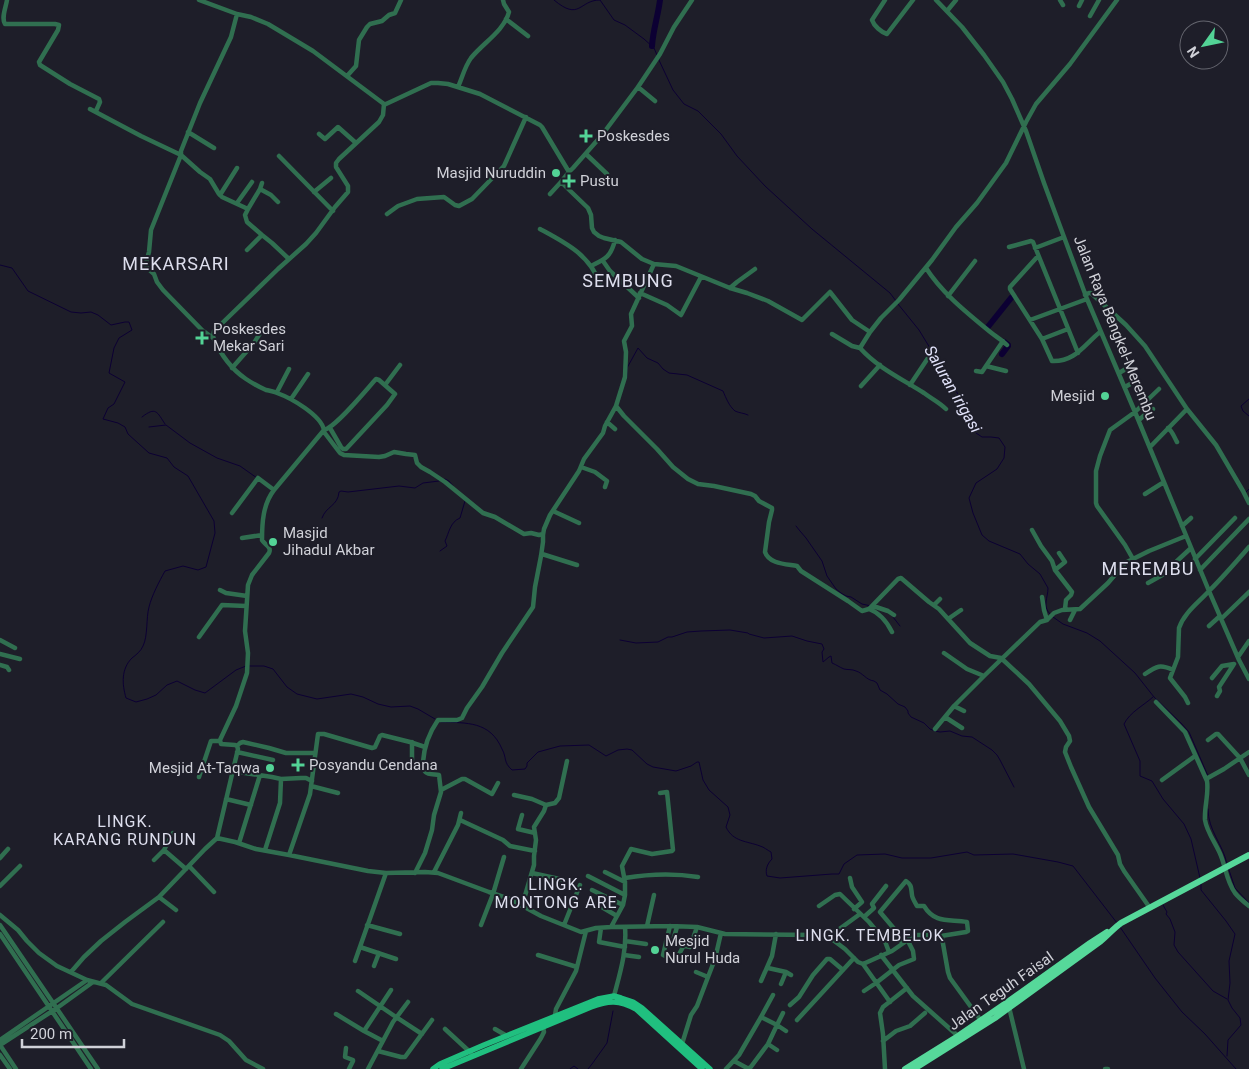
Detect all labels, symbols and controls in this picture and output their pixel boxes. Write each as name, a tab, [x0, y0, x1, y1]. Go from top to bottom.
north arrow	[1179, 20, 1229, 70]
text: N	[1184, 44, 1203, 61]
place label: Poskesdes	[597, 127, 670, 145]
marker: Poskesdes	[579, 129, 593, 143]
place label: Masjid Nuruddin	[436, 164, 546, 182]
marker: Masjid Nuruddin	[550, 167, 562, 179]
place label: Pustu	[580, 172, 619, 190]
marker: Pustu	[562, 174, 576, 188]
street label: Jalan Raya Bengkel-Merembu	[1070, 233, 1160, 423]
district label: MEKARSARI	[122, 253, 230, 274]
district label: SEMBUNG	[582, 270, 674, 291]
place label: Poskesdes Mekar Sari	[213, 320, 286, 355]
marker: Poskesdes Mekar Sari	[195, 331, 209, 345]
water label: Saluran irigasi	[920, 342, 986, 436]
place label: Mesjid	[1051, 387, 1095, 405]
marker: Mesjid	[1099, 390, 1111, 402]
place label: Masjid Jihadul Akbar	[283, 524, 375, 559]
marker: Masjid Jihadul Akbar	[267, 536, 279, 548]
district label: MEREMBU	[1102, 558, 1194, 579]
place label: Posyandu Cendana	[309, 756, 438, 774]
marker: Posyandu Cendana	[291, 758, 305, 772]
place label: Mesjid At-Taqwa	[149, 759, 260, 777]
marker: Mesjid At-Taqwa	[264, 762, 276, 774]
district label: LINGK. KARANG RUNDUN	[53, 812, 197, 849]
district label: LINGK. MONTONG ARE	[494, 875, 618, 912]
district label: LINGK. TEMBELOK	[795, 926, 945, 945]
place label: Mesjid Nurul Huda	[665, 932, 740, 967]
marker: Mesjid Nurul Huda	[649, 944, 661, 956]
street label: Jalan Teguh Faisal	[945, 948, 1057, 1034]
scale bar	[22, 1016, 125, 1048]
text: 200 m	[30, 1025, 72, 1043]

